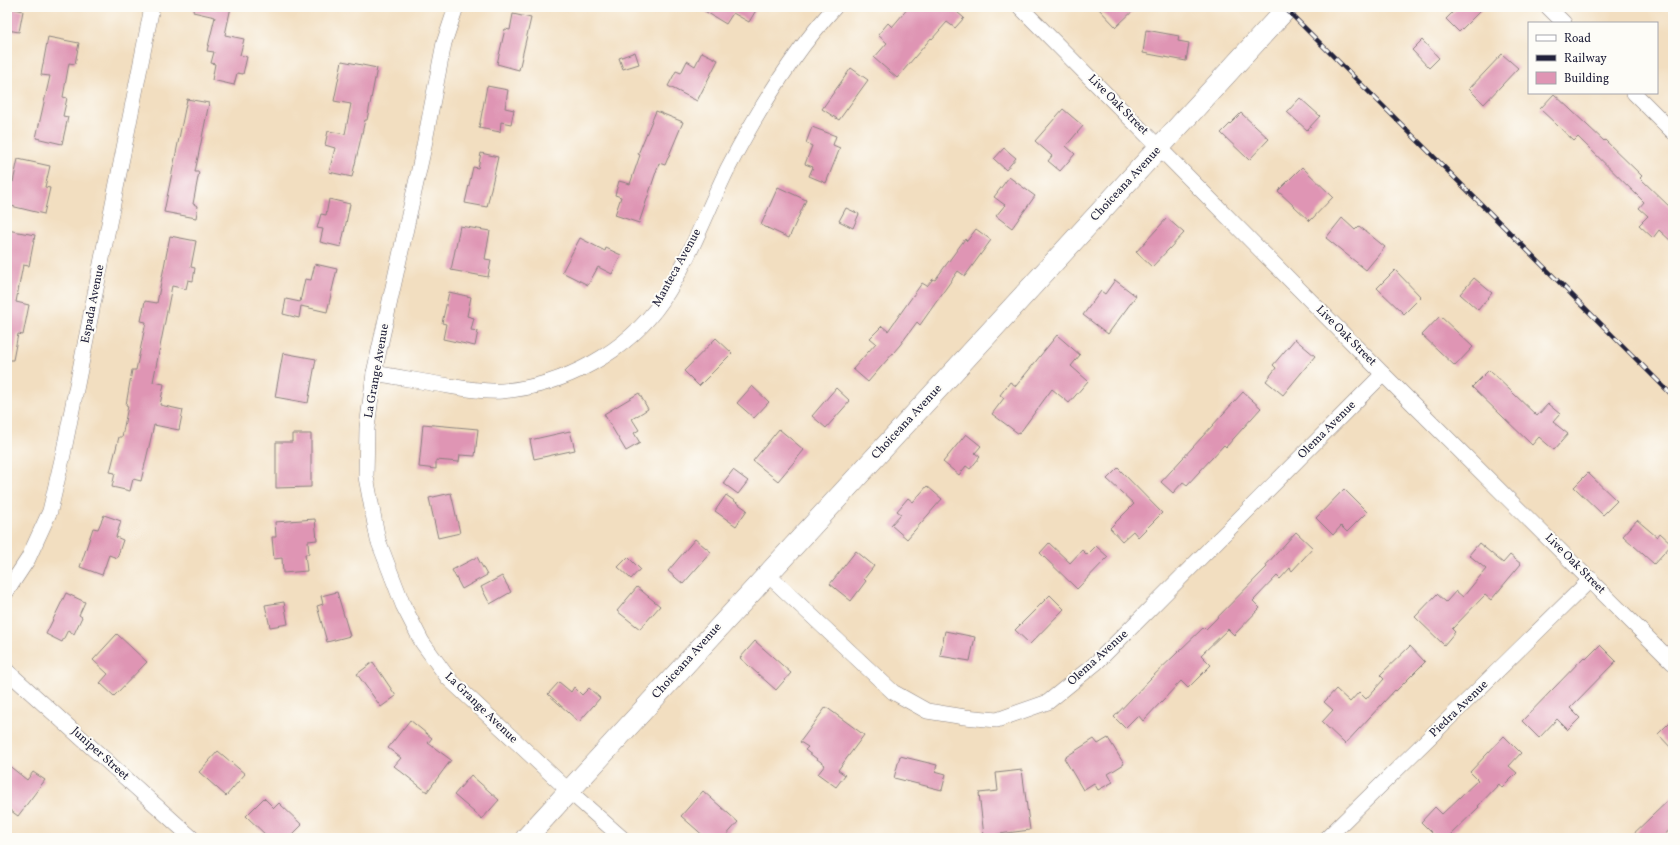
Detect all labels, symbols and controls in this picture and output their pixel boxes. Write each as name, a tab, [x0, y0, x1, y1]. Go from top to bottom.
legend	[1528, 22, 1658, 94]
text: Road	[1564, 31, 1591, 47]
text: Railway	[1564, 51, 1607, 67]
street label: Live Oak Street	[1084, 71, 1152, 139]
text: Building	[1564, 71, 1609, 87]
street label: Choiceana Avenue	[1087, 143, 1165, 225]
street label: Manteca Avenue	[649, 226, 705, 310]
street label: Espada Avenue	[78, 263, 109, 345]
street label: Live Oak Street	[1312, 302, 1380, 370]
street label: La Grange Avenue	[361, 322, 393, 419]
street label: Choiceana Avenue	[868, 381, 946, 463]
street label: Olema Avenue	[1294, 397, 1360, 463]
street label: Live Oak Street	[1541, 530, 1609, 598]
street label: Choiceana Avenue	[649, 619, 726, 702]
street label: Olema Avenue	[1064, 626, 1132, 689]
street label: La Grange Avenue	[441, 669, 521, 747]
street label: Piedra Avenue	[1426, 677, 1492, 741]
street label: Juniper Street	[68, 724, 132, 784]

